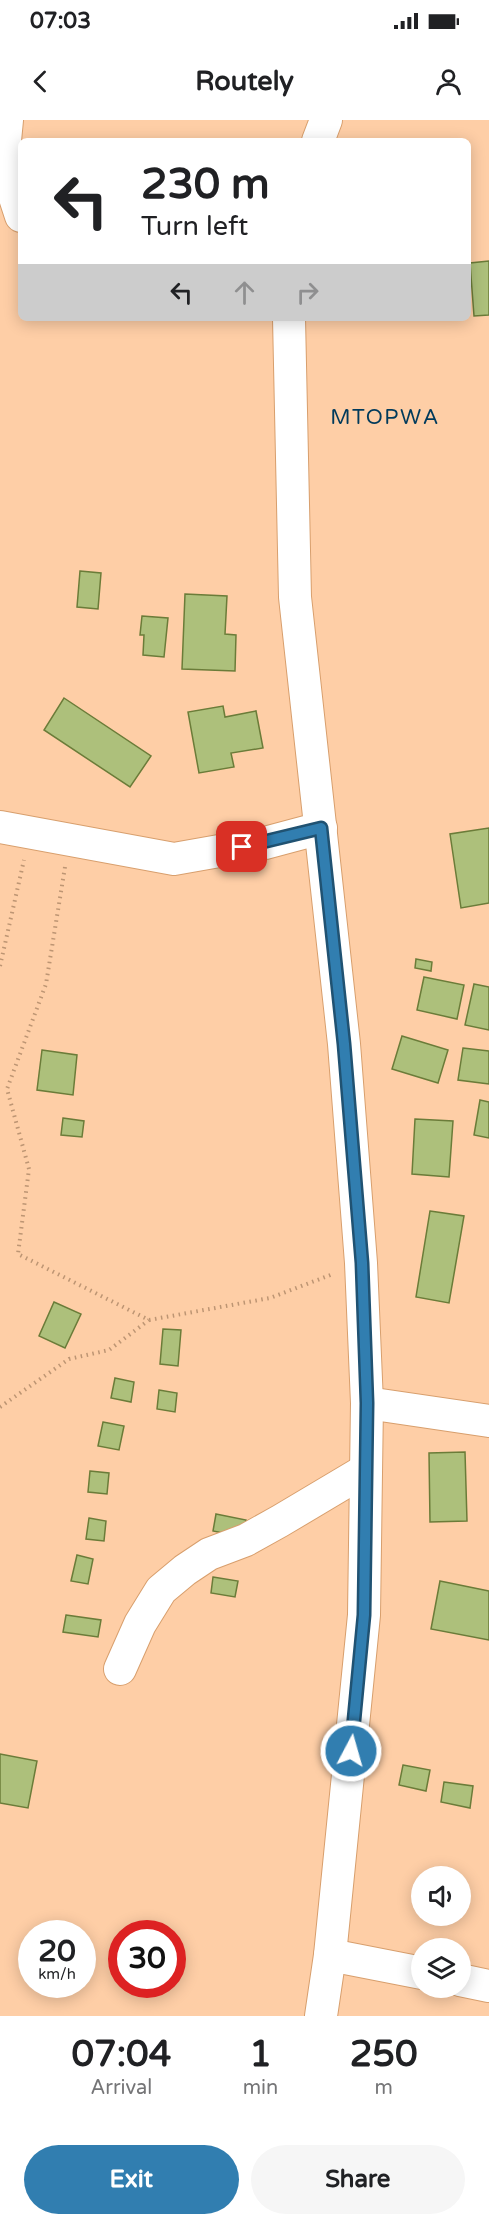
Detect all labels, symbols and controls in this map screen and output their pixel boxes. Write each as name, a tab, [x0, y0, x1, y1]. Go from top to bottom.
text: 07:03	[30, 8, 91, 34]
icon: back	[24, 65, 57, 98]
text: Routely	[195, 65, 294, 98]
icon: person	[432, 65, 465, 98]
text: 230 m	[141, 159, 270, 210]
icon: left	[42, 162, 120, 240]
text: Turn left	[141, 210, 248, 243]
icon: left	[165, 276, 198, 309]
icon: ahead	[228, 276, 261, 309]
icon: right	[291, 276, 324, 309]
district label: MTOPWA	[330, 405, 440, 430]
pin	[216, 821, 267, 872]
icon: arrive	[225, 830, 258, 863]
position arrow	[319, 1719, 383, 1783]
map controls	[411, 1866, 471, 1998]
button: sound	[411, 1866, 471, 1926]
speed limit sign: 30	[108, 1920, 186, 1998]
text: 20	[38, 1933, 76, 1970]
button: layers	[411, 1938, 471, 1998]
text: km/h	[38, 1965, 76, 1983]
text: 07:04	[71, 2033, 171, 2076]
text: 1	[249, 2033, 272, 2076]
text: 250	[350, 2033, 418, 2076]
text: Arrival	[90, 2076, 152, 2100]
text: min	[243, 2076, 278, 2100]
text: m	[374, 2076, 393, 2100]
button: Exit	[24, 2145, 239, 2214]
button: Share	[251, 2145, 465, 2214]

